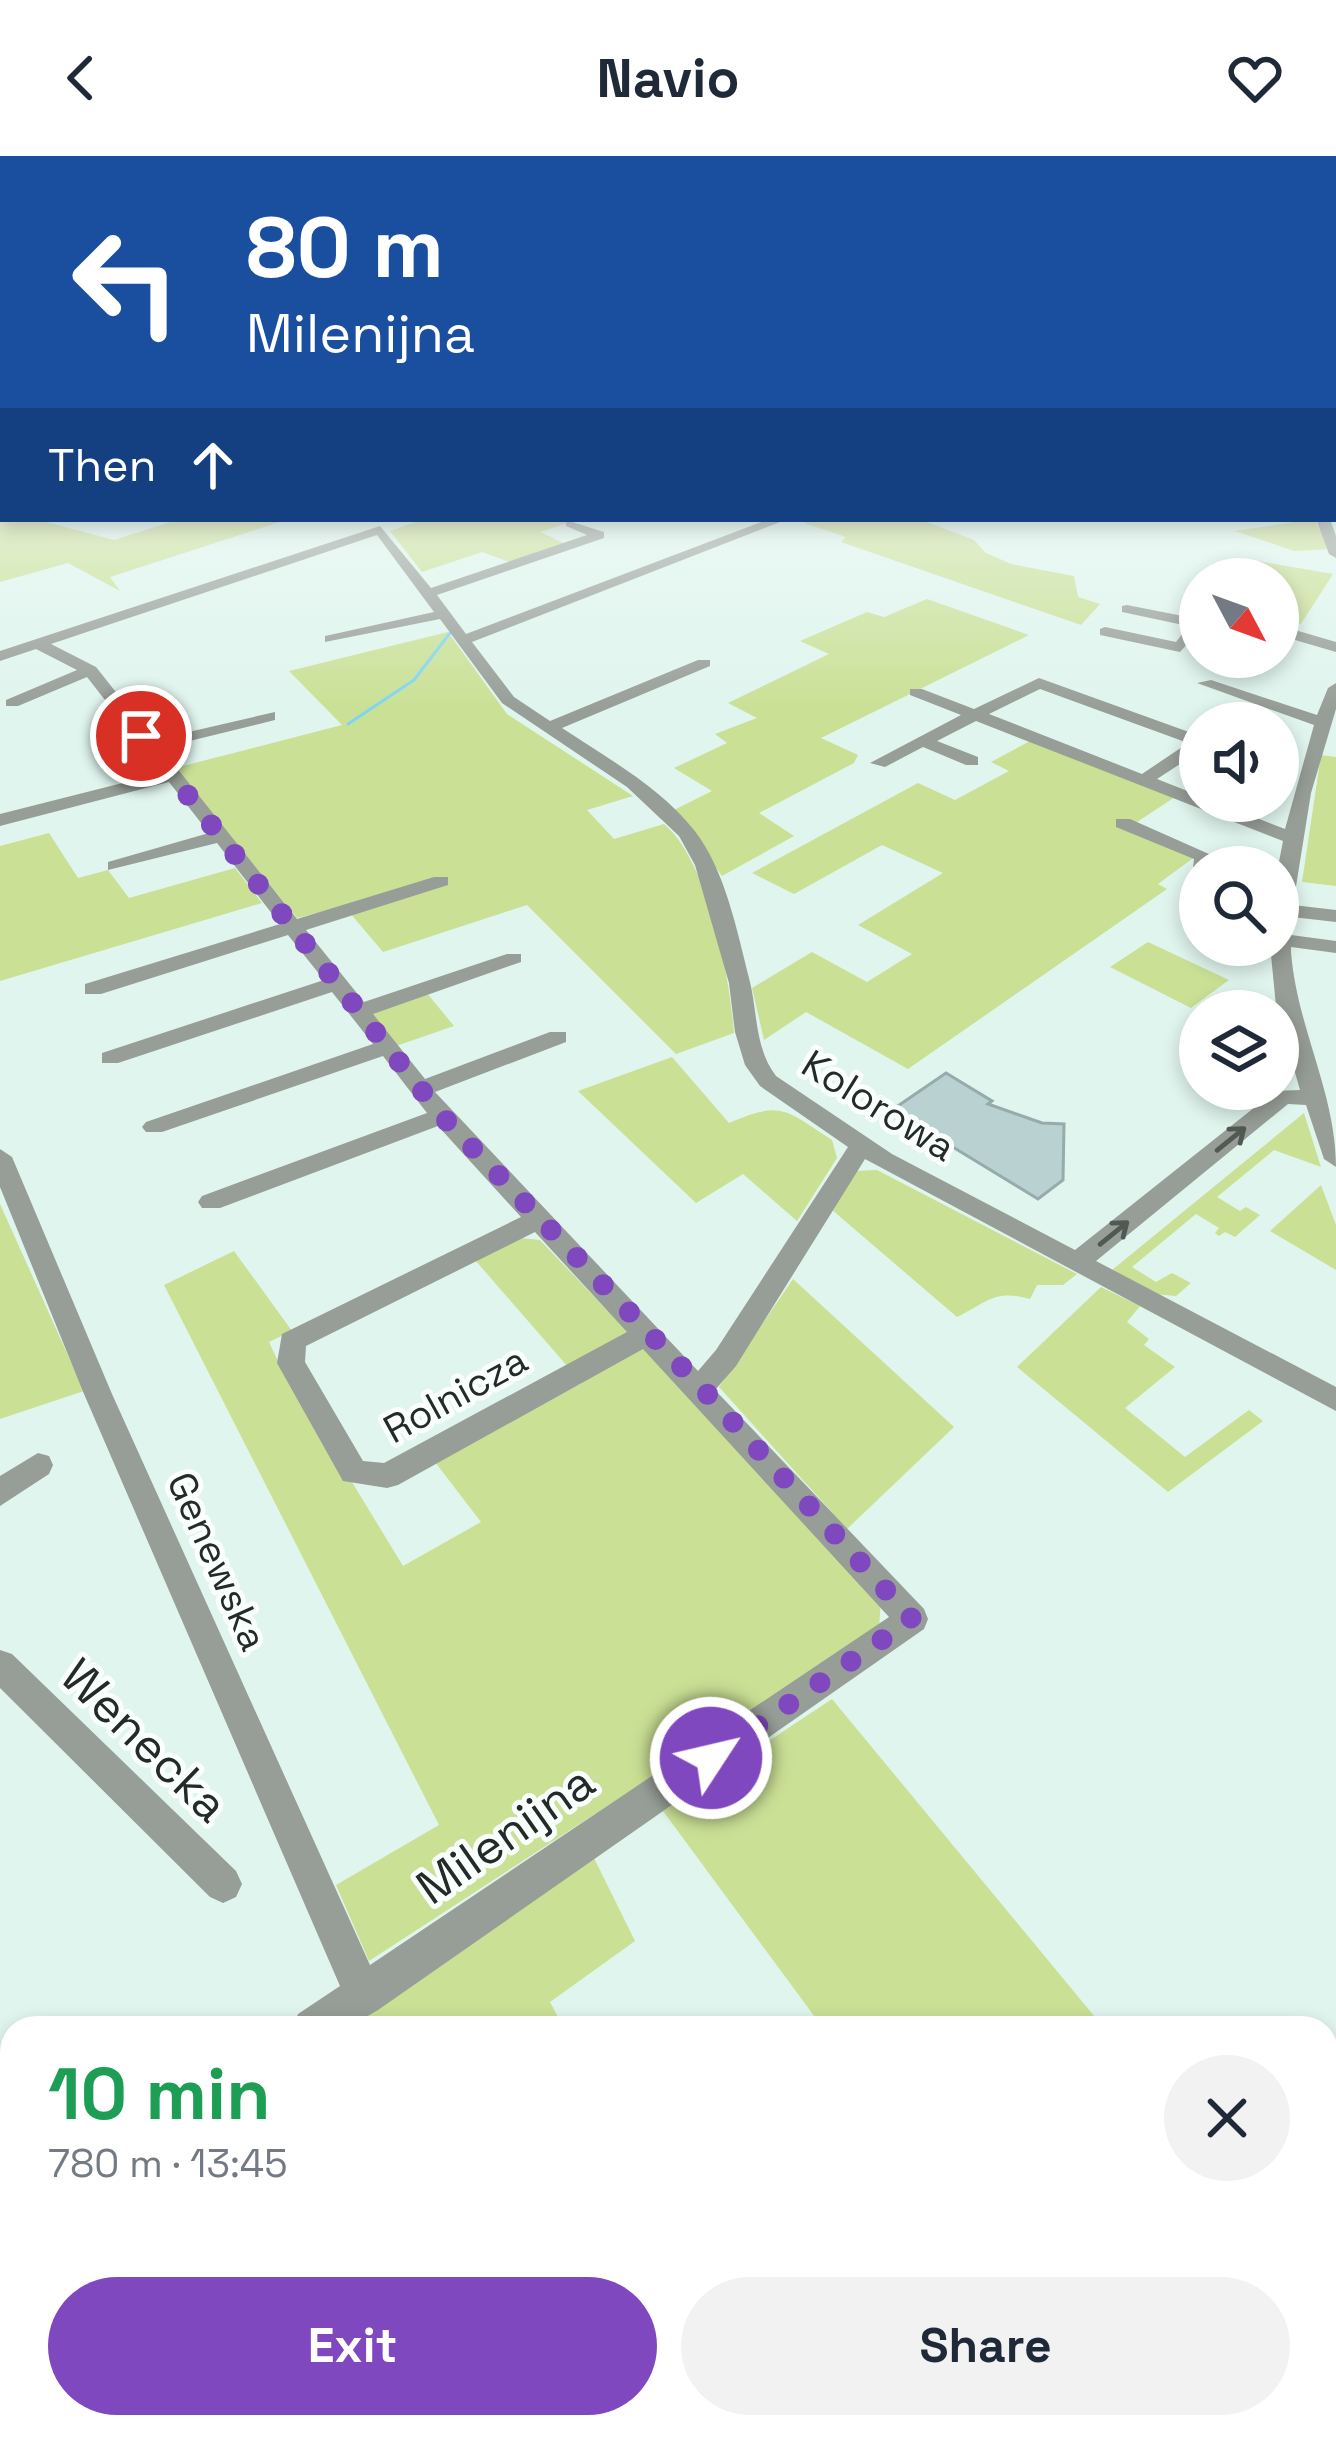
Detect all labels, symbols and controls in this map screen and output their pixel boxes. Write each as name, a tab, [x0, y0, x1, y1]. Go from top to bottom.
text: Navio	[597, 44, 739, 113]
icon: back	[48, 45, 114, 111]
icon: heart	[1222, 45, 1288, 111]
text: 80 m	[246, 194, 444, 302]
icon: left	[48, 204, 204, 360]
text: Milenijna	[246, 299, 475, 368]
icon: ahead	[180, 432, 246, 498]
text: Then	[48, 437, 156, 494]
north arrow	[1179, 558, 1299, 678]
map controls	[1179, 558, 1299, 1110]
pin	[90, 685, 192, 787]
button: sound	[1179, 702, 1299, 822]
icon: arrive	[108, 703, 174, 769]
button: search	[1179, 846, 1299, 966]
button: layers	[1179, 990, 1299, 1110]
street label: Kolorowa	[793, 1039, 965, 1172]
one-way arrow	[1214, 1126, 1246, 1152]
one-way arrow	[1098, 1220, 1129, 1247]
street label: Rolnicza	[375, 1335, 536, 1454]
street label: Genewska	[157, 1464, 279, 1658]
street label: Wenecka	[48, 1646, 241, 1835]
position arrow	[648, 1695, 774, 1821]
street label: Milenijna	[404, 1751, 606, 1918]
text: 10 min	[48, 2048, 270, 2140]
button: close	[1164, 2055, 1290, 2181]
text: 780 m · 13:45	[48, 2139, 288, 2188]
button: Exit	[48, 2277, 657, 2415]
button: Share	[681, 2277, 1290, 2415]

